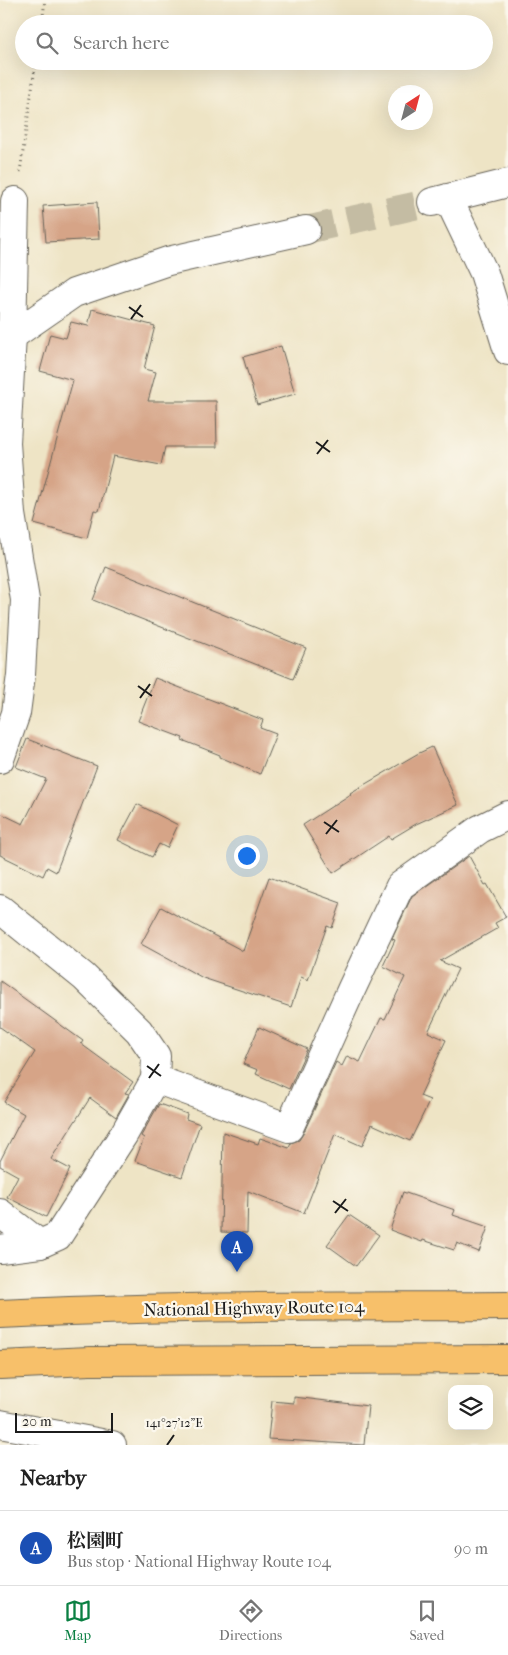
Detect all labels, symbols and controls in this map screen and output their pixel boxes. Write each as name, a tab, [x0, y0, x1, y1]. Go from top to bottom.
search box	[15, 15, 493, 70]
icon: search	[33, 29, 61, 57]
text: Search here	[73, 32, 169, 54]
north arrow	[388, 85, 433, 130]
your location	[234, 843, 260, 869]
pin: A	[221, 1231, 253, 1272]
street label: National Highway Route 104	[143, 1296, 365, 1321]
map controls	[448, 1385, 493, 1430]
button: layers	[448, 1385, 493, 1430]
scale bar	[15, 1410, 112, 1433]
text: 20 m	[22, 1413, 52, 1430]
text: 141°27'12"E	[146, 1416, 203, 1430]
text: Nearby	[20, 1466, 86, 1490]
text: 松園町	[67, 1530, 124, 1552]
text: A	[31, 1539, 41, 1558]
text: 90 m	[454, 1539, 488, 1558]
text: Bus stop · National Highway Route 104	[67, 1552, 331, 1571]
tab: Map	[64, 1597, 92, 1644]
tab: Directions	[219, 1597, 282, 1644]
tab: Saved	[410, 1597, 444, 1644]

